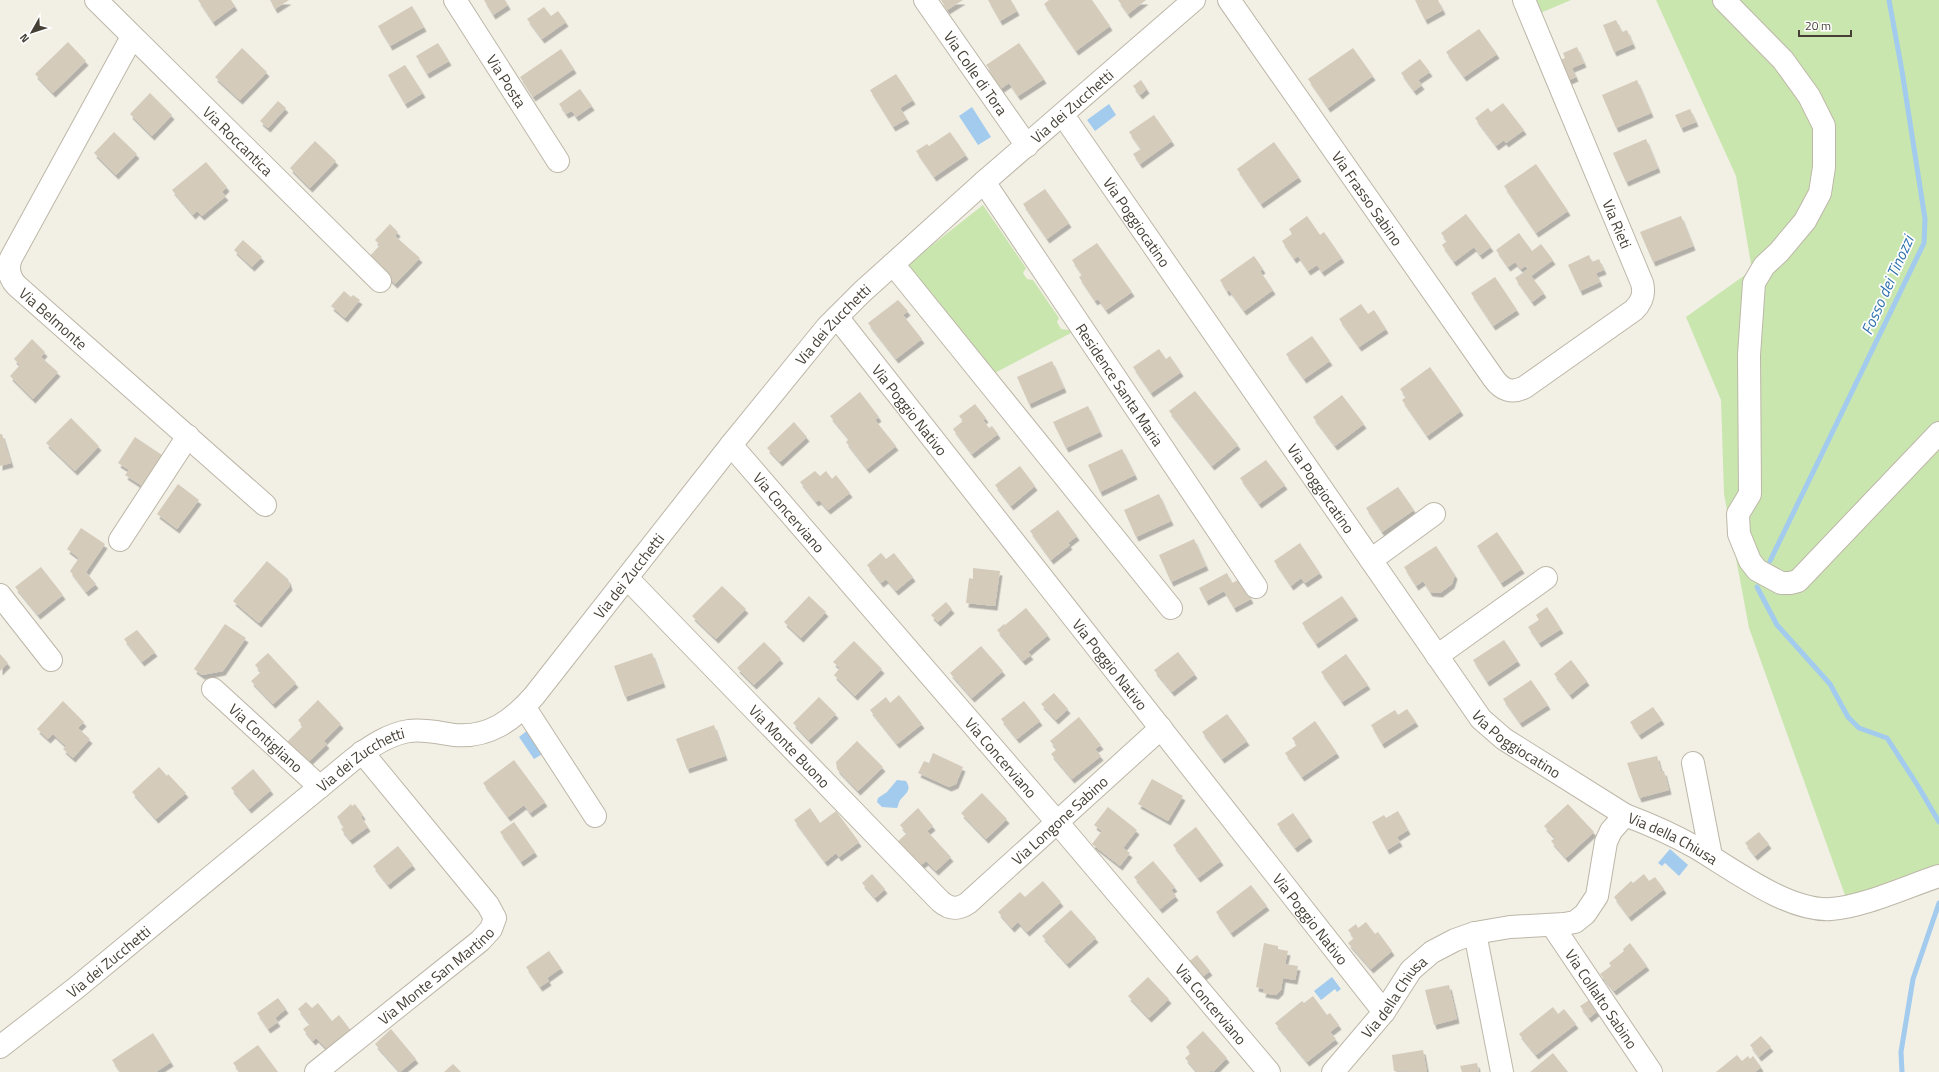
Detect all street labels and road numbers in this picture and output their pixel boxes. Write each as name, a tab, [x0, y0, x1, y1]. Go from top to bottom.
street label: Via Colle di Tora	[938, 26, 1014, 120]
street label: Via Posta	[481, 50, 533, 112]
street label: Via dei Zucchetti	[1025, 63, 1118, 148]
street label: Via Roccantica	[198, 100, 279, 181]
street label: Via Frasso Sabino	[1326, 146, 1409, 251]
street label: Via Poggiocatino	[1098, 172, 1176, 272]
street label: Via Rieti	[1596, 196, 1638, 252]
street label: Via dei Zucchetti	[789, 278, 876, 370]
street label: Via Belmonte	[14, 282, 93, 355]
street label: Residence Santa Maria	[1070, 318, 1170, 451]
street label: Via Poggio Nativo	[867, 359, 953, 460]
street label: Via Poggiocatino	[1282, 439, 1361, 538]
street label: Via Concerviano	[748, 467, 831, 558]
street label: Via dei Zucchetti	[588, 528, 669, 623]
street label: Via Poggio Nativo	[1067, 614, 1154, 715]
street label: Via Contigliano	[224, 698, 308, 778]
street label: Via Monte Buono	[744, 699, 836, 793]
street label: Via Poggiocatino	[1466, 705, 1566, 784]
street label: Via Concerviano	[960, 712, 1043, 803]
street label: Via dei Zucchetti	[311, 721, 407, 797]
street label: Via Longone Sabino	[1006, 770, 1113, 870]
street label: Via della Chiusa	[1625, 806, 1723, 870]
street label: Via Poggio Nativo	[1267, 868, 1354, 970]
street label: Via dei Zucchetti	[61, 920, 155, 1003]
street label: Via Monte San Martino	[373, 921, 500, 1030]
street label: Via Collalto Sabino	[1560, 944, 1644, 1053]
street label: Via della Chiusa	[1355, 950, 1432, 1043]
street label: Via Concerviano	[1170, 958, 1253, 1050]

